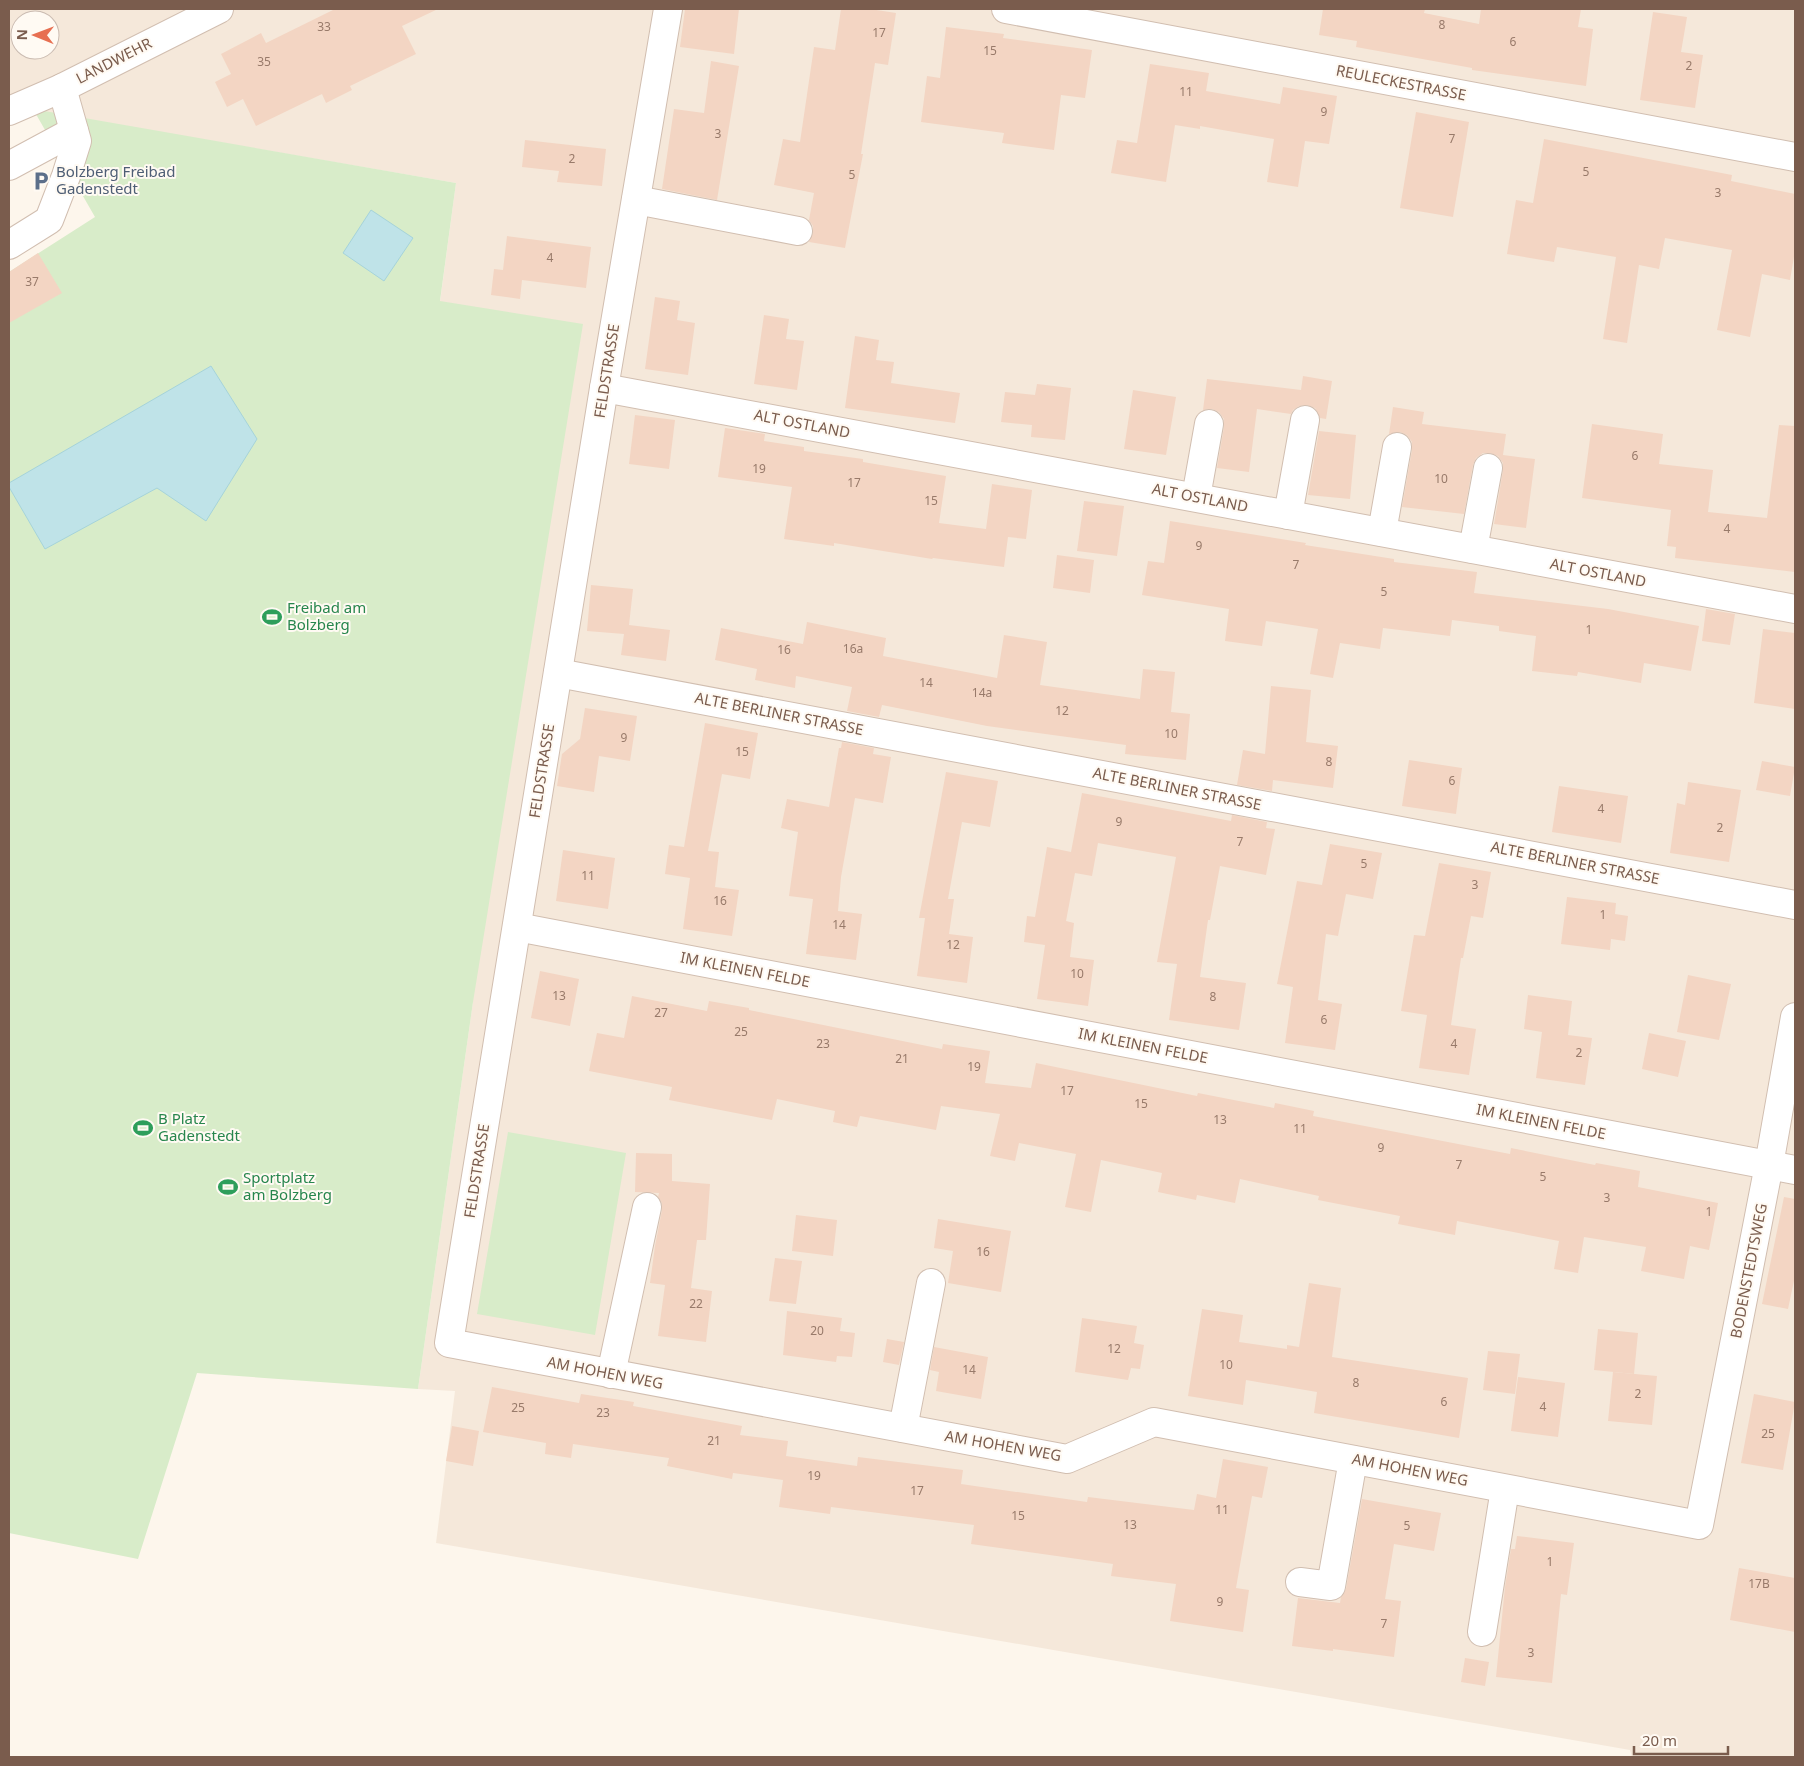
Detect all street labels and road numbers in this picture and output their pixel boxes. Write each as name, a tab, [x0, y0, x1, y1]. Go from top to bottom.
street label: LANDWEHR	[72, 32, 155, 88]
street label: REULECKESTRASSE	[1334, 60, 1468, 104]
street label: FELDSTRASSE	[589, 322, 623, 419]
street label: ALT OSTLAND	[752, 404, 852, 442]
street label: ALT OSTLAND	[1150, 478, 1250, 516]
street label: ALT OSTLAND	[1548, 553, 1648, 591]
street label: ALTE BERLINER STRASSE	[693, 687, 865, 739]
street label: FELDSTRASSE	[524, 722, 558, 819]
street label: ALTE BERLINER STRASSE	[1091, 762, 1263, 814]
street label: ALTE BERLINER STRASSE	[1489, 836, 1661, 888]
street label: IM KLEINEN FELDE	[679, 947, 812, 991]
street label: IM KLEINEN FELDE	[1077, 1023, 1210, 1067]
street label: IM KLEINEN FELDE	[1475, 1099, 1608, 1143]
street label: FELDSTRASSE	[459, 1122, 493, 1219]
street label: BODENSTEDTSWEG	[1725, 1201, 1771, 1340]
street label: AM HOHEN WEG	[545, 1351, 665, 1393]
street label: AM HOHEN WEG	[943, 1425, 1063, 1465]
street label: AM HOHEN WEG	[1350, 1448, 1470, 1490]

